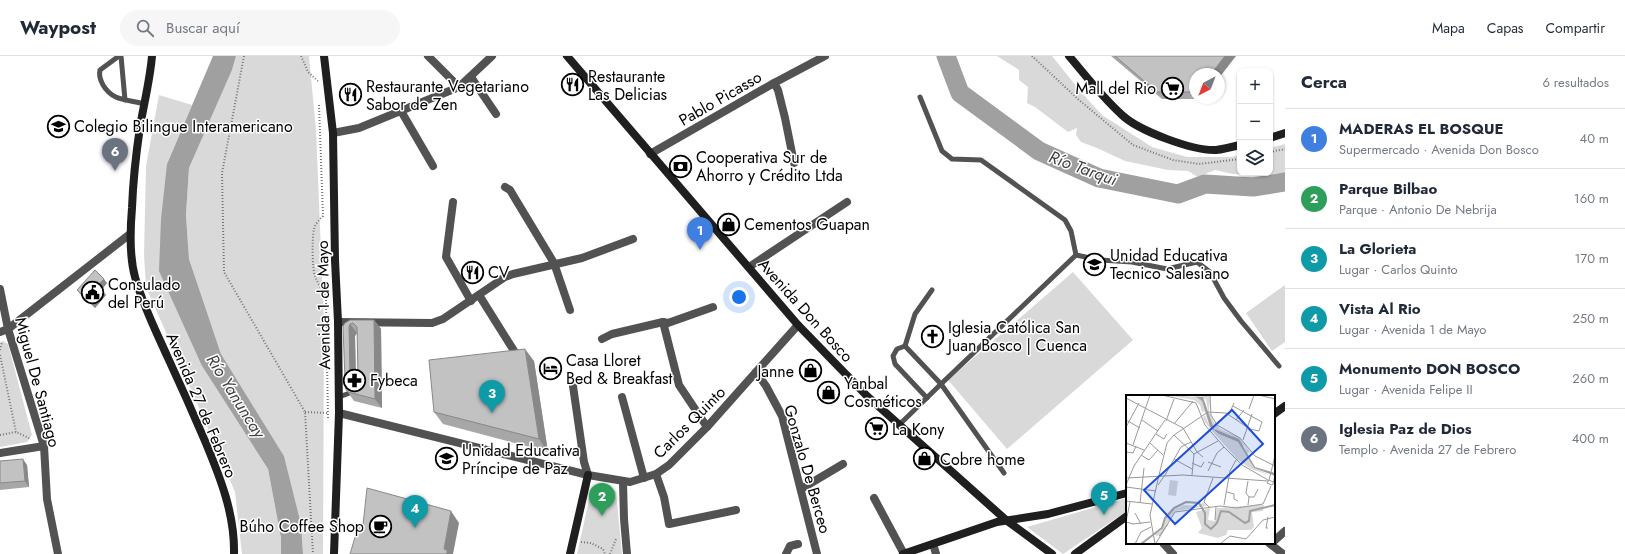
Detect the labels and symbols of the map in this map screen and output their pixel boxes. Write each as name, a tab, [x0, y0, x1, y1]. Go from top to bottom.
place label: Restaurante Las Delicias	[588, 65, 667, 106]
street label: Pablo Picasso	[675, 65, 766, 131]
north arrow	[1189, 68, 1225, 104]
restaurant icon: Restaurante Las Delicias	[560, 72, 586, 98]
place label: Restaurante Vegetariano Sabor de Zen	[366, 75, 529, 116]
supermarket icon: Mall del Rio	[1159, 75, 1185, 101]
place label: Mall del Rio	[1075, 77, 1156, 100]
restaurant icon: Restaurante Vegetariano Sabor de Zen	[337, 82, 363, 108]
school or university icon: Colegio Bilingue Interamericano	[45, 113, 71, 139]
place label: Colegio Bilingue Interamericano	[74, 115, 293, 138]
pin: 6	[102, 138, 128, 171]
water label: Río Tarqui	[1046, 145, 1121, 192]
place label: Cooperativa Sur de Ahorro y Crédito Ltda	[696, 146, 843, 187]
bank icon: Cooperativa Sur de Ahorro y Crédito Ltda	[668, 153, 694, 179]
shop icon: Cementos Guapan	[716, 211, 742, 237]
place label: Cementos Guapan	[744, 213, 870, 236]
pin: 1	[687, 217, 713, 250]
street label: Avenida 1 de Mayo	[311, 240, 336, 370]
place label: Unidad Educativa Tecnico Salesiano	[1110, 244, 1230, 285]
school or university icon: Unidad Educativa Tecnico Salesiano	[1082, 251, 1108, 277]
street label: Avenida Don Bosco	[753, 253, 859, 367]
restaurant icon: CV	[460, 259, 486, 285]
place label: CV	[488, 261, 510, 284]
place label: Consulado del Perú	[108, 273, 180, 314]
public building icon: Consulado del Perú	[80, 280, 106, 306]
your location	[729, 287, 749, 307]
street label: Miguel De Santiago	[9, 315, 66, 450]
place label: Iglesia Católica San Juan Bosco | Cuenca	[946, 316, 1087, 357]
church icon: Iglesia Católica San Juan Bosco | Cuenca	[919, 323, 945, 349]
street label: Avenida 27 de Febrero	[161, 329, 243, 482]
water label: Río Yanuncay	[201, 349, 272, 444]
place label: Casa Lloret Bed & Breakfast	[566, 349, 673, 390]
hotel icon: Casa Lloret Bed & Breakfast	[538, 356, 564, 382]
shop icon: Janne	[797, 358, 823, 384]
place label: Janne	[755, 360, 794, 383]
pharmacy icon: Fybeca	[341, 367, 367, 393]
place label: Fybeca	[370, 369, 418, 392]
place label: Yanbal Cosméticos	[844, 372, 922, 413]
shop icon: Yanbal Cosméticos	[816, 379, 842, 405]
pin: 3	[479, 380, 505, 413]
street label: Carlos Quinto	[648, 381, 731, 464]
inset map	[1126, 395, 1275, 544]
street label: Gonzalo De Berceo	[778, 402, 837, 536]
supermarket icon: La Kony	[863, 416, 889, 442]
place label: La Kony	[892, 418, 945, 441]
place label: Unidad Educativa Príncipe de Paz	[462, 439, 580, 480]
school or university icon: Unidad Educativa Príncipe de Paz	[434, 446, 460, 472]
shop icon: Cobre home	[911, 446, 937, 472]
place label: Cobre home	[940, 448, 1025, 471]
pin: 5	[1091, 482, 1117, 515]
pin: 2	[589, 483, 615, 516]
pin: 4	[402, 495, 428, 528]
cafe icon: Búho Coffee Shop	[367, 513, 393, 539]
place label: Búho Coffee Shop	[240, 515, 364, 538]

